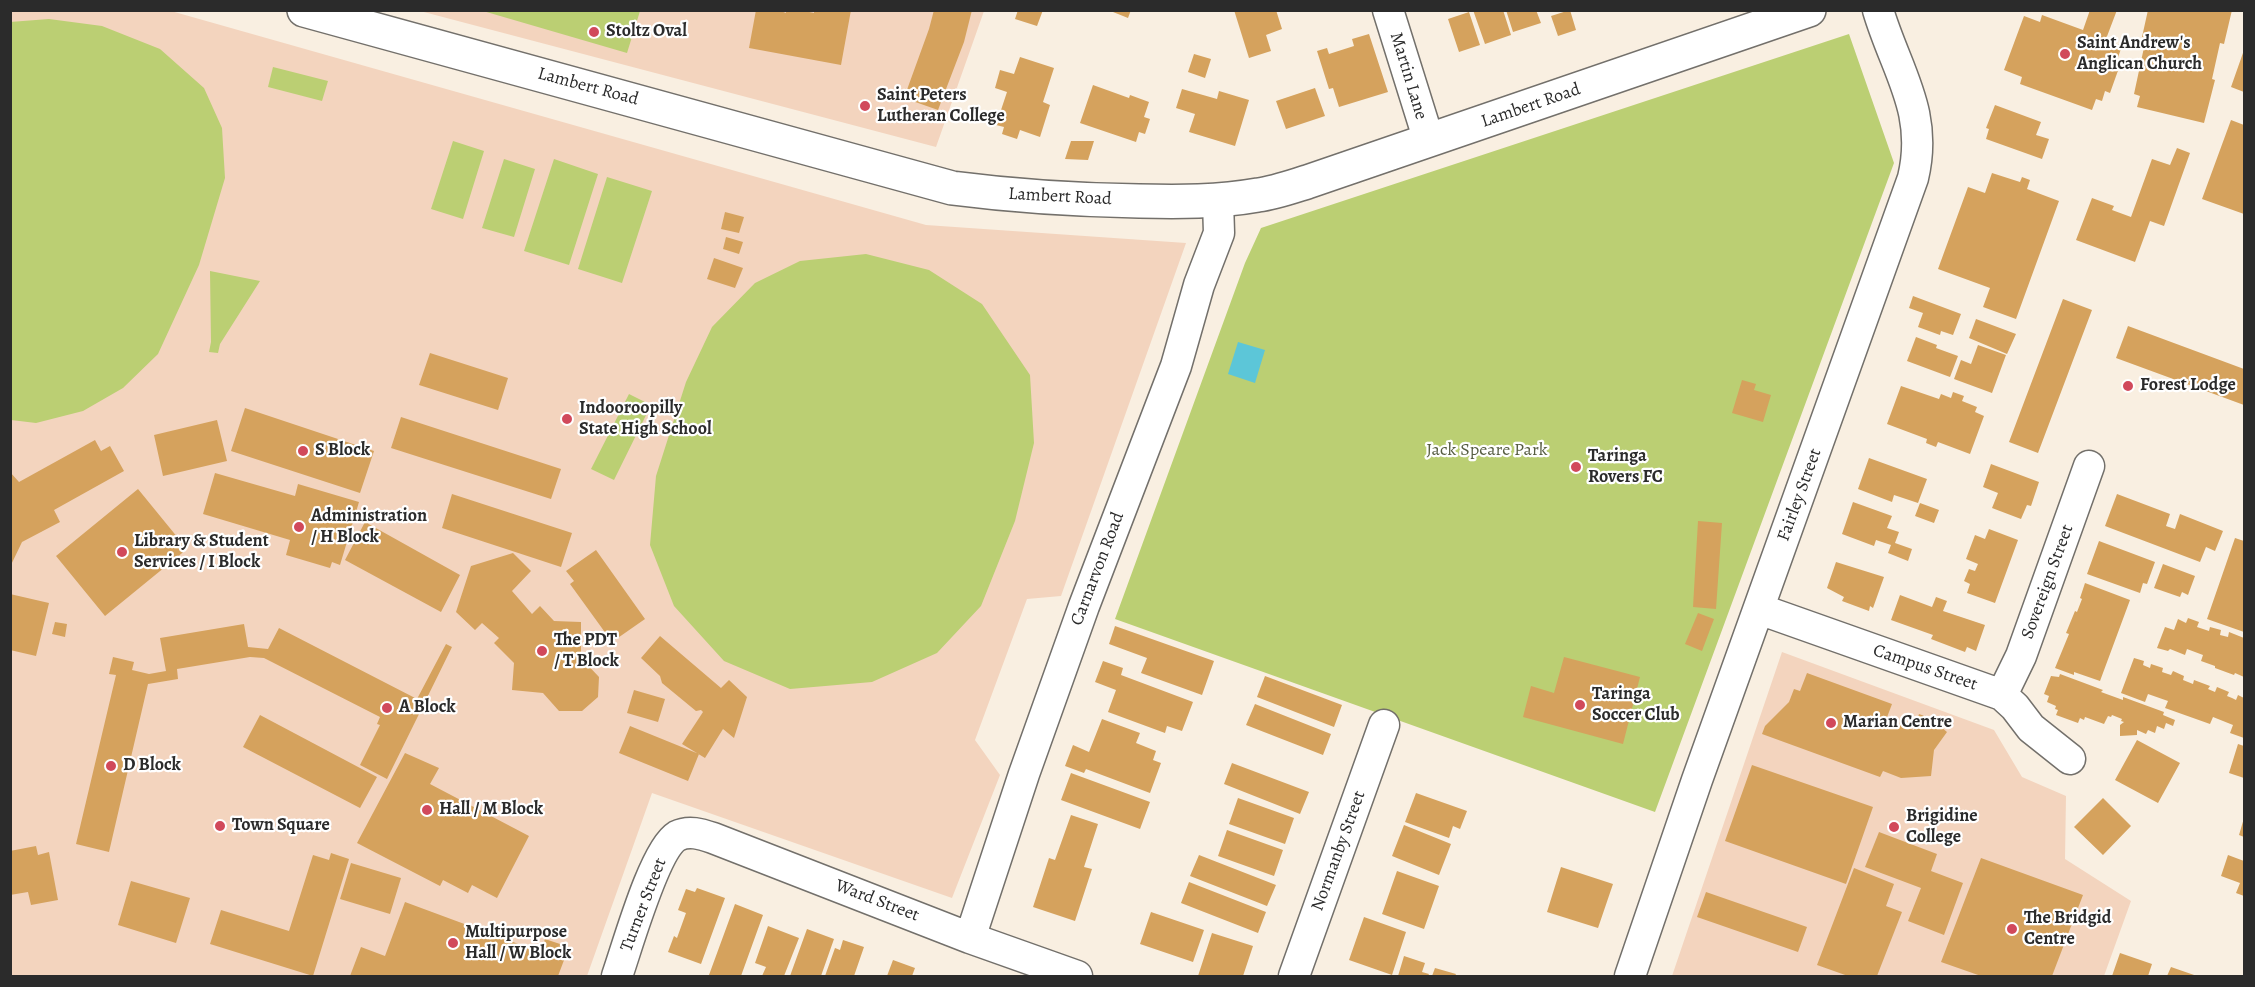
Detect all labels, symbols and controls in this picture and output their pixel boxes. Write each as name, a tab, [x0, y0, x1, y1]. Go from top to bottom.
place label: Stoltz Oval	[606, 21, 687, 43]
marker: Stoltz Oval	[587, 25, 601, 39]
street label: Martin Lane	[1384, 30, 1432, 122]
place label: Saint Andrew's Anglican Church	[2077, 33, 2202, 76]
marker: Saint Andrew's Anglican Church	[2058, 47, 2072, 61]
street label: Lambert Road	[535, 63, 641, 111]
street label: Lambert Road	[1479, 79, 1583, 133]
place label: Saint Peters Lutheran College	[877, 85, 1005, 128]
marker: Saint Peters Lutheran College	[858, 99, 872, 113]
street label: Lambert Road	[1008, 184, 1112, 210]
place label: Forest Lodge	[2140, 375, 2236, 397]
marker: Forest Lodge	[2121, 379, 2135, 393]
place label: Indooroopilly State High School	[579, 398, 712, 440]
marker: Indooroopilly State High School	[560, 412, 574, 426]
place label: S Block	[315, 440, 370, 462]
park label: Jack Speare Park	[1426, 440, 1548, 462]
marker: S Block	[296, 444, 310, 458]
place label: Taringa Rovers FC	[1588, 446, 1663, 488]
street label: Fairley Street	[1773, 446, 1827, 544]
marker: Taringa Rovers FC	[1569, 460, 1583, 474]
place label: Administration / H Block	[311, 506, 427, 548]
street label: Carnarvon Road	[1066, 509, 1130, 629]
marker: Administration / H Block	[292, 520, 306, 534]
street label: Sovereign Street	[2017, 522, 2079, 642]
place label: Library & Student Services / I Block	[134, 531, 269, 574]
marker: Library & Student Services / I Block	[115, 545, 129, 559]
place label: The PDT / T Block	[554, 630, 619, 672]
street label: Campus Street	[1870, 640, 1980, 696]
marker: The PDT / T Block	[535, 644, 549, 658]
place label: Taringa Soccer Club	[1592, 684, 1679, 726]
place label: A Block	[399, 697, 456, 719]
marker: Taringa Soccer Club	[1573, 698, 1587, 712]
marker: A Block	[380, 701, 394, 715]
place label: Marian Centre	[1843, 712, 1952, 734]
marker: Marian Centre	[1824, 716, 1838, 730]
place label: D Block	[123, 755, 181, 777]
marker: D Block	[104, 759, 118, 773]
street label: Normanby Street	[1307, 788, 1371, 914]
place label: Hall / M Block	[439, 799, 543, 821]
marker: Hall / M Block	[420, 803, 434, 817]
place label: Brigidine College	[1906, 806, 1978, 848]
place label: Town Square	[232, 815, 330, 837]
marker: Town Square	[213, 819, 227, 833]
marker: Brigidine College	[1887, 820, 1901, 834]
street label: Turner Street	[616, 855, 672, 955]
street label: Ward Street	[832, 875, 922, 927]
place label: The Bridgid Centre	[2024, 908, 2112, 950]
place label: Multipurpose Hall / W Block	[465, 922, 571, 964]
marker: The Bridgid Centre	[2005, 922, 2019, 936]
marker: Multipurpose Hall / W Block	[446, 936, 460, 950]

